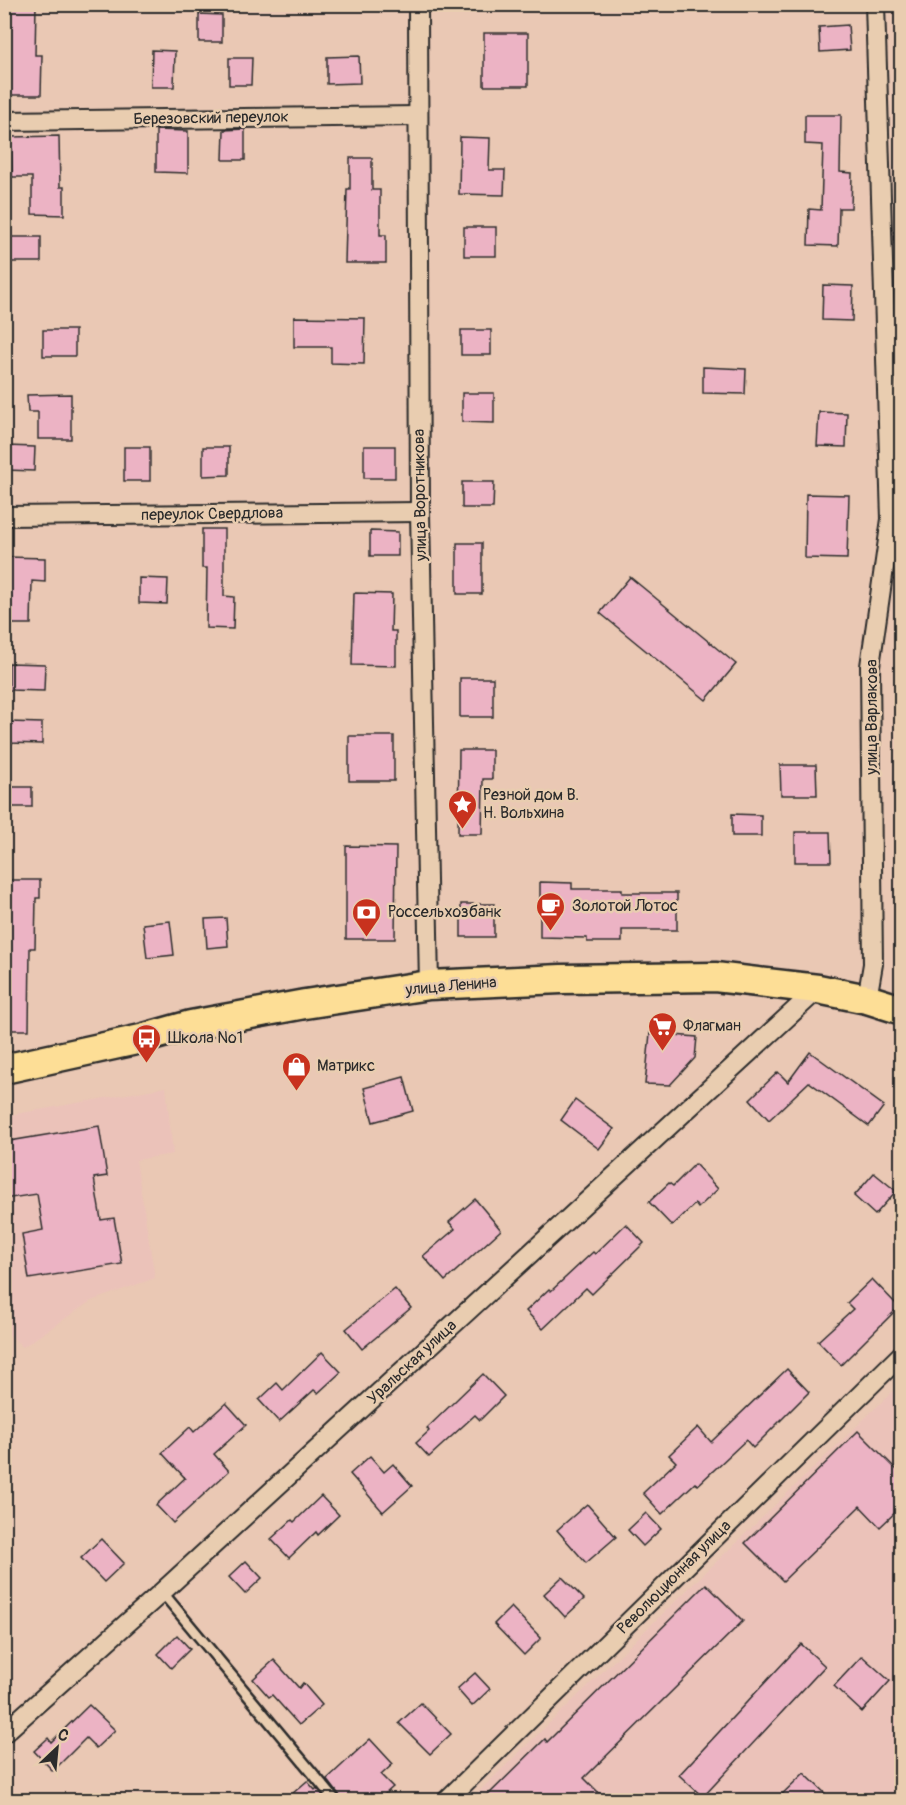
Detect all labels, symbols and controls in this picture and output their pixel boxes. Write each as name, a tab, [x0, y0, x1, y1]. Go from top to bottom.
street label: Березовский переулок	[133, 107, 289, 129]
street label: улица Воротникова	[409, 429, 431, 562]
street label: переулок Свердлова	[141, 503, 283, 525]
street label: улица Варлакова	[862, 659, 882, 776]
place label: Резной дом В. Н. Вольхина	[483, 785, 579, 823]
place icon: Резной дом В. Н. Вольхина	[446, 788, 478, 830]
cafe icon: Золотой Лотос	[535, 890, 567, 932]
bank icon: Россельхозбанк	[351, 896, 383, 938]
place label: Золотой Лотос	[572, 896, 678, 916]
place label: Россельхозбанк	[388, 902, 502, 922]
street label: улица Ленина	[404, 972, 497, 1000]
supermarket icon: Флагман	[646, 1010, 678, 1052]
place label: Флагман	[683, 1016, 741, 1036]
bus stop icon: Школа №1	[131, 1022, 163, 1064]
place label: Школа №1	[168, 1028, 243, 1048]
shop icon: Матрикс	[280, 1050, 312, 1092]
place label: Матрикс	[317, 1056, 375, 1076]
street label: Уральская улица	[363, 1315, 461, 1409]
street label: Революционная улица	[613, 1516, 735, 1638]
north arrow	[27, 1718, 87, 1778]
text: С	[54, 1724, 72, 1747]

